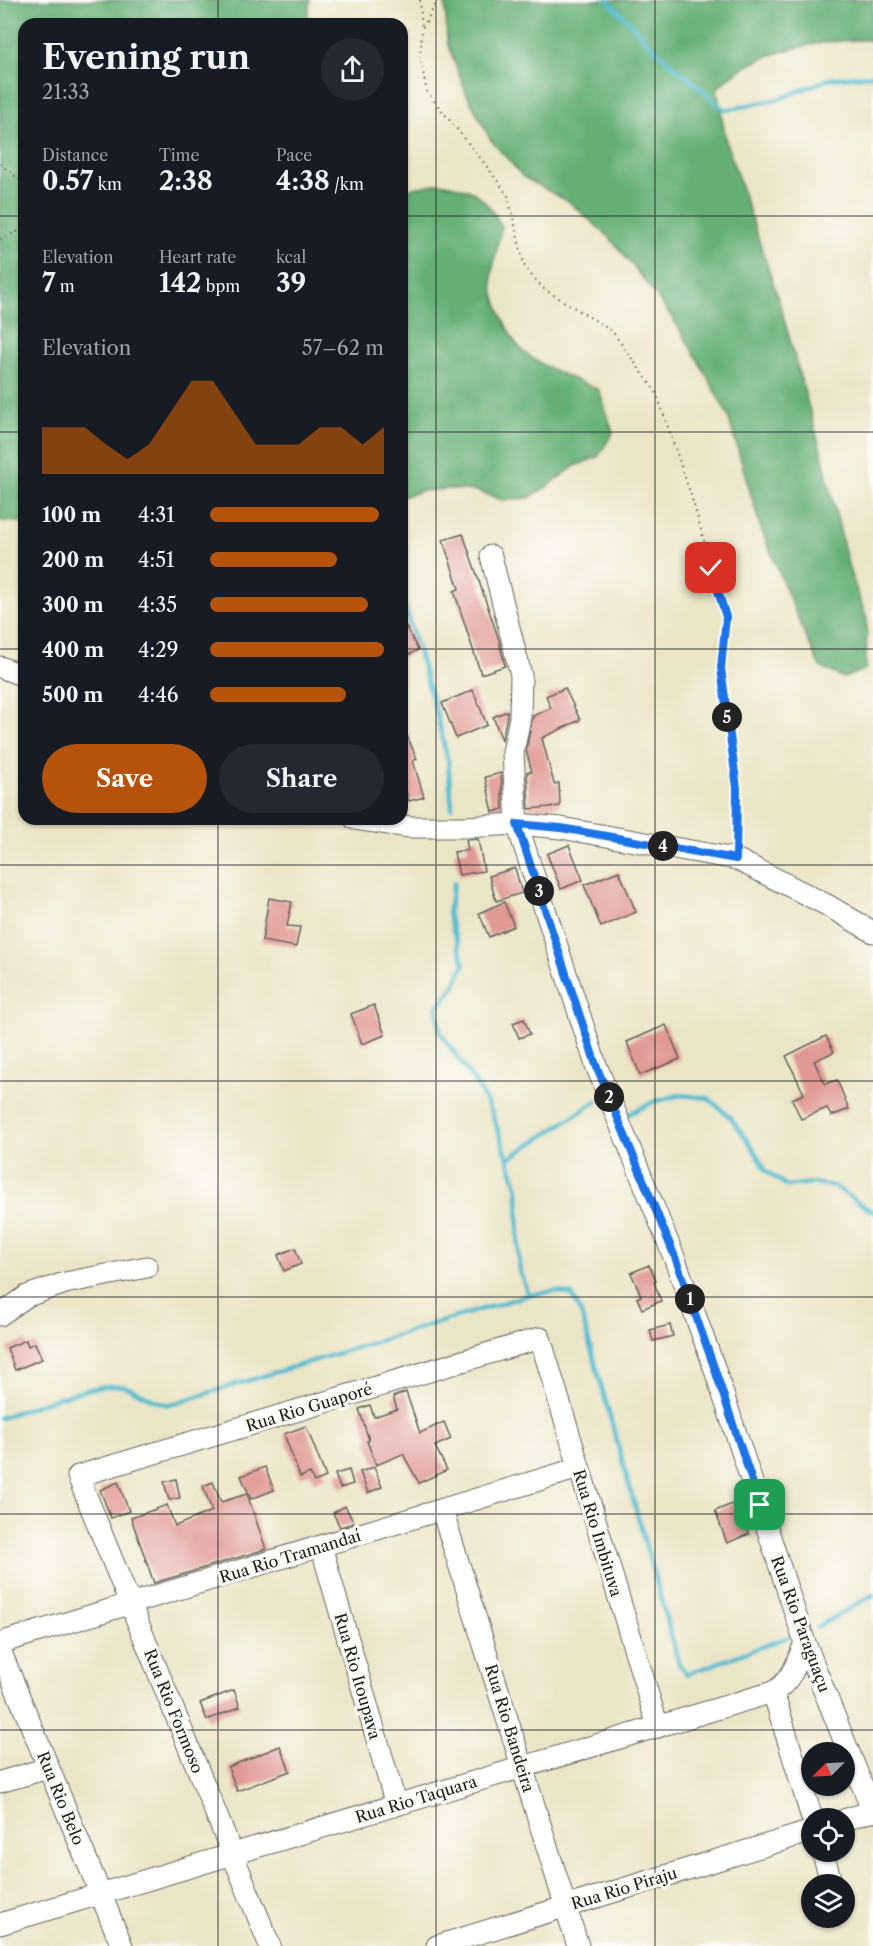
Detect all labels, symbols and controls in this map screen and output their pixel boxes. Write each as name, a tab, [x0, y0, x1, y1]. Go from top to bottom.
text: Evening run	[42, 37, 250, 78]
button: share	[321, 38, 384, 101]
text: 21:33	[42, 80, 90, 104]
text: Distance	[42, 145, 108, 165]
text: Time	[159, 145, 199, 165]
text: Pace	[276, 145, 312, 165]
text: 0.57	[42, 165, 93, 197]
text: 2:38	[159, 165, 213, 197]
text: 4:38	[276, 165, 330, 197]
text: km	[93, 174, 122, 194]
text: /km	[330, 174, 364, 194]
text: Elevation	[42, 247, 113, 267]
text: Heart rate	[159, 247, 236, 267]
text: kcal	[276, 247, 306, 267]
text: 7	[42, 267, 56, 299]
text: 142	[159, 267, 201, 299]
text: 39	[276, 267, 306, 299]
text: m	[56, 276, 75, 296]
text: bpm	[201, 276, 240, 296]
text: Elevation	[42, 336, 131, 360]
text: 57–62 m	[302, 336, 384, 360]
text: 100 m	[42, 503, 101, 527]
text: 4:31	[138, 503, 175, 527]
pin	[685, 542, 736, 593]
text: 200 m	[42, 548, 104, 572]
text: 4:51	[138, 548, 174, 572]
icon: check	[694, 551, 727, 584]
text: 300 m	[42, 593, 104, 617]
text: 4:35	[138, 593, 177, 617]
text: 400 m	[42, 638, 104, 662]
text: 4:29	[138, 638, 178, 662]
text: 500 m	[42, 683, 103, 707]
text: 4:46	[138, 683, 178, 707]
pin: 5	[712, 702, 742, 732]
text: 5	[723, 707, 731, 727]
button: Save	[42, 744, 207, 813]
button: Share	[219, 744, 384, 813]
pin: 4	[648, 831, 678, 861]
text: 4	[658, 836, 668, 856]
pin: 3	[524, 876, 554, 906]
text: 3	[534, 881, 544, 901]
pin: 2	[594, 1082, 624, 1112]
text: 2	[604, 1087, 614, 1107]
pin: 1	[675, 1284, 705, 1314]
text: 1	[686, 1289, 694, 1309]
street label: Rua Rio Guaporé	[243, 1378, 375, 1436]
street label: Rua Rio Imbituva	[569, 1467, 627, 1600]
pin	[734, 1479, 785, 1530]
icon: arrive	[743, 1488, 776, 1521]
street label: Rua Rio Tramandaí	[217, 1525, 363, 1587]
street label: Rua Rio Paraguaçu	[767, 1553, 835, 1695]
street label: Rua Rio Itoupava	[330, 1611, 386, 1742]
street label: Rua Rio Formoso	[140, 1646, 208, 1776]
street label: Rua Rio Bandeira	[481, 1661, 539, 1795]
north arrow	[801, 1742, 855, 1796]
map controls	[801, 1742, 855, 1928]
street label: Rua Rio Belo	[33, 1748, 89, 1848]
street label: Rua Rio Taquara	[353, 1771, 480, 1827]
button: locate	[801, 1808, 855, 1862]
street label: Rua Rio Piraju	[569, 1862, 679, 1914]
button: layers	[801, 1874, 855, 1928]

